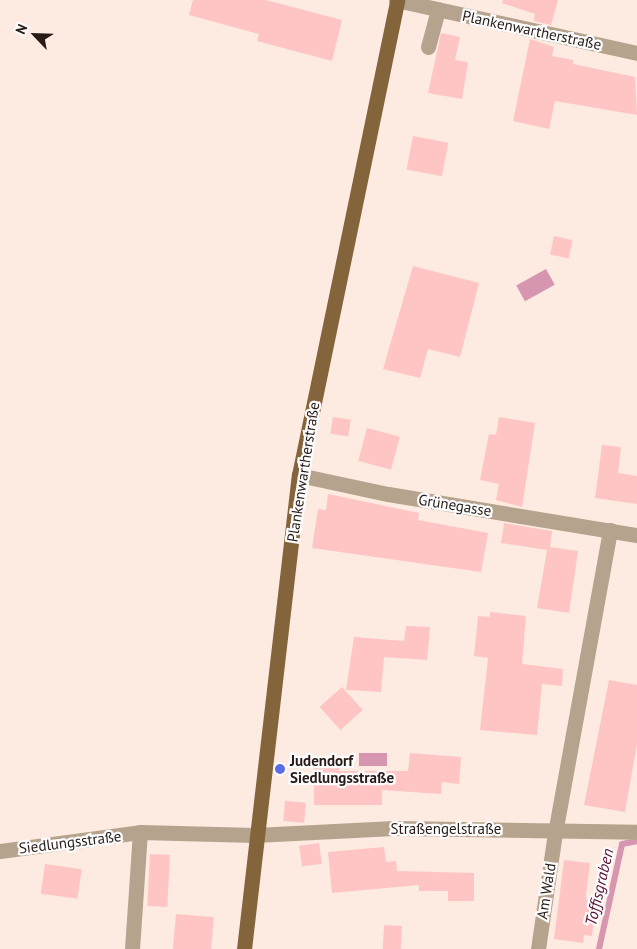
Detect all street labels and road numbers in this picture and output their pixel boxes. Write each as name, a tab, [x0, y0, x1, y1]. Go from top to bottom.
street label: Plankenwartherstraße	[461, 6, 603, 54]
street label: Plankenwartherstraße	[283, 401, 323, 543]
street label: Grünegasse	[417, 490, 493, 520]
street label: Straßengelstraße	[391, 820, 501, 838]
street label: Siedlungsstraße	[18, 827, 122, 857]
street label: Am Wald	[533, 862, 559, 920]

